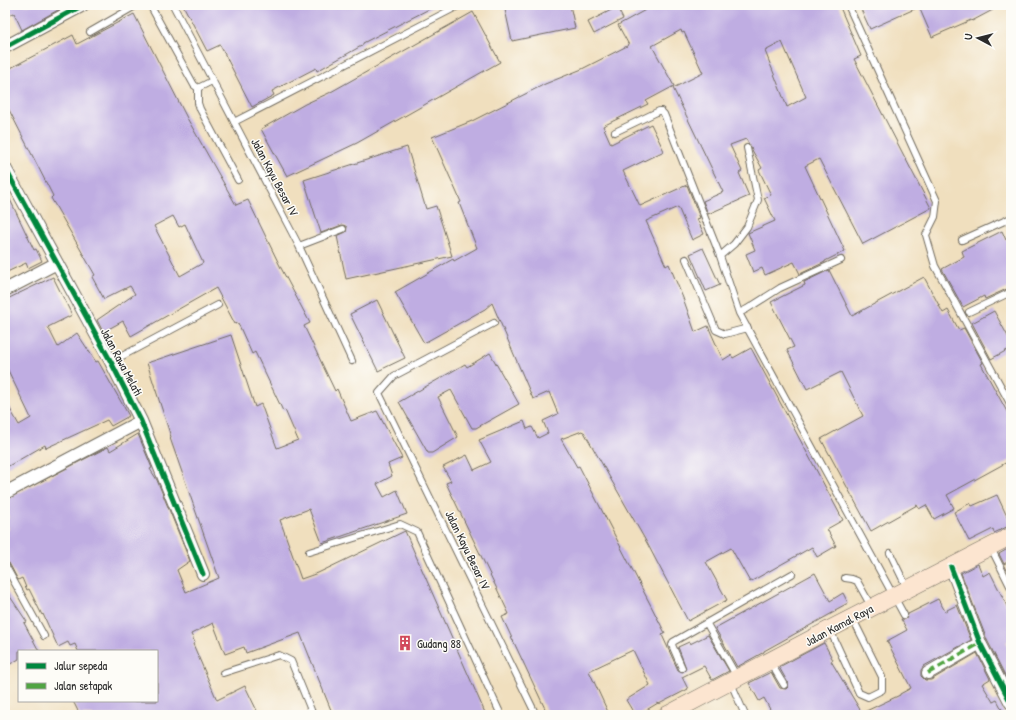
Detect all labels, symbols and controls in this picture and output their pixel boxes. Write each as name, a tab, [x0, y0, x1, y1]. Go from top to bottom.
north arrow	[958, 18, 998, 58]
text: U	[961, 33, 975, 41]
street label: Jalan Kayu Besar IV	[247, 135, 303, 219]
street label: Jalan Rawa Melati	[97, 325, 147, 399]
street label: Jalan Kayu Besar IV	[442, 508, 495, 593]
street label: Jalan Kamal Raya	[802, 600, 876, 650]
building icon: Gudang 88	[396, 634, 414, 652]
place label: Gudang 88	[417, 635, 461, 652]
legend	[18, 650, 158, 702]
text: Jalur sepeda	[54, 657, 108, 674]
text: Jalan setapak	[54, 677, 112, 694]

